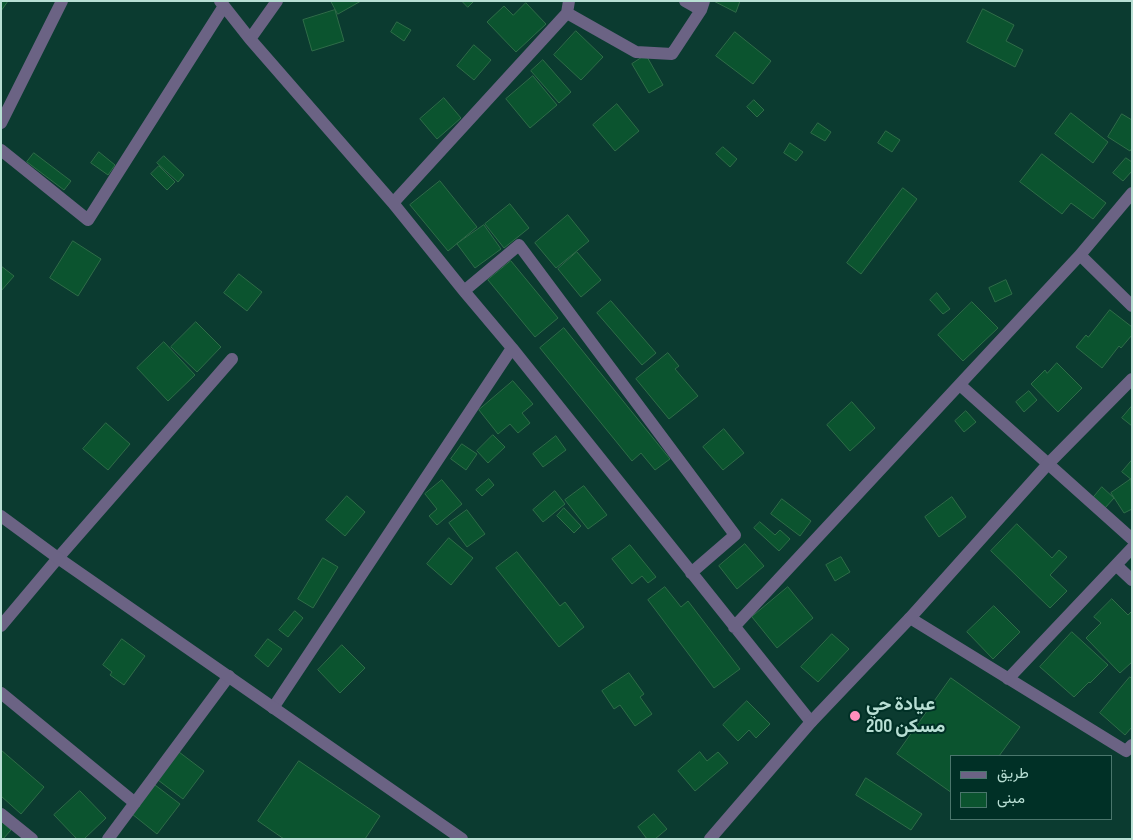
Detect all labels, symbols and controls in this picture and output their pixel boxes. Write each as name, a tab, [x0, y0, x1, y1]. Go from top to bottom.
place label: عيادة حي 200 مسكن	[866, 694, 945, 738]
marker: عيادة حي 200 مسكن	[848, 709, 862, 723]
legend	[950, 755, 1113, 820]
text: طريق	[997, 764, 1029, 783]
text: مبنى	[997, 789, 1025, 808]

